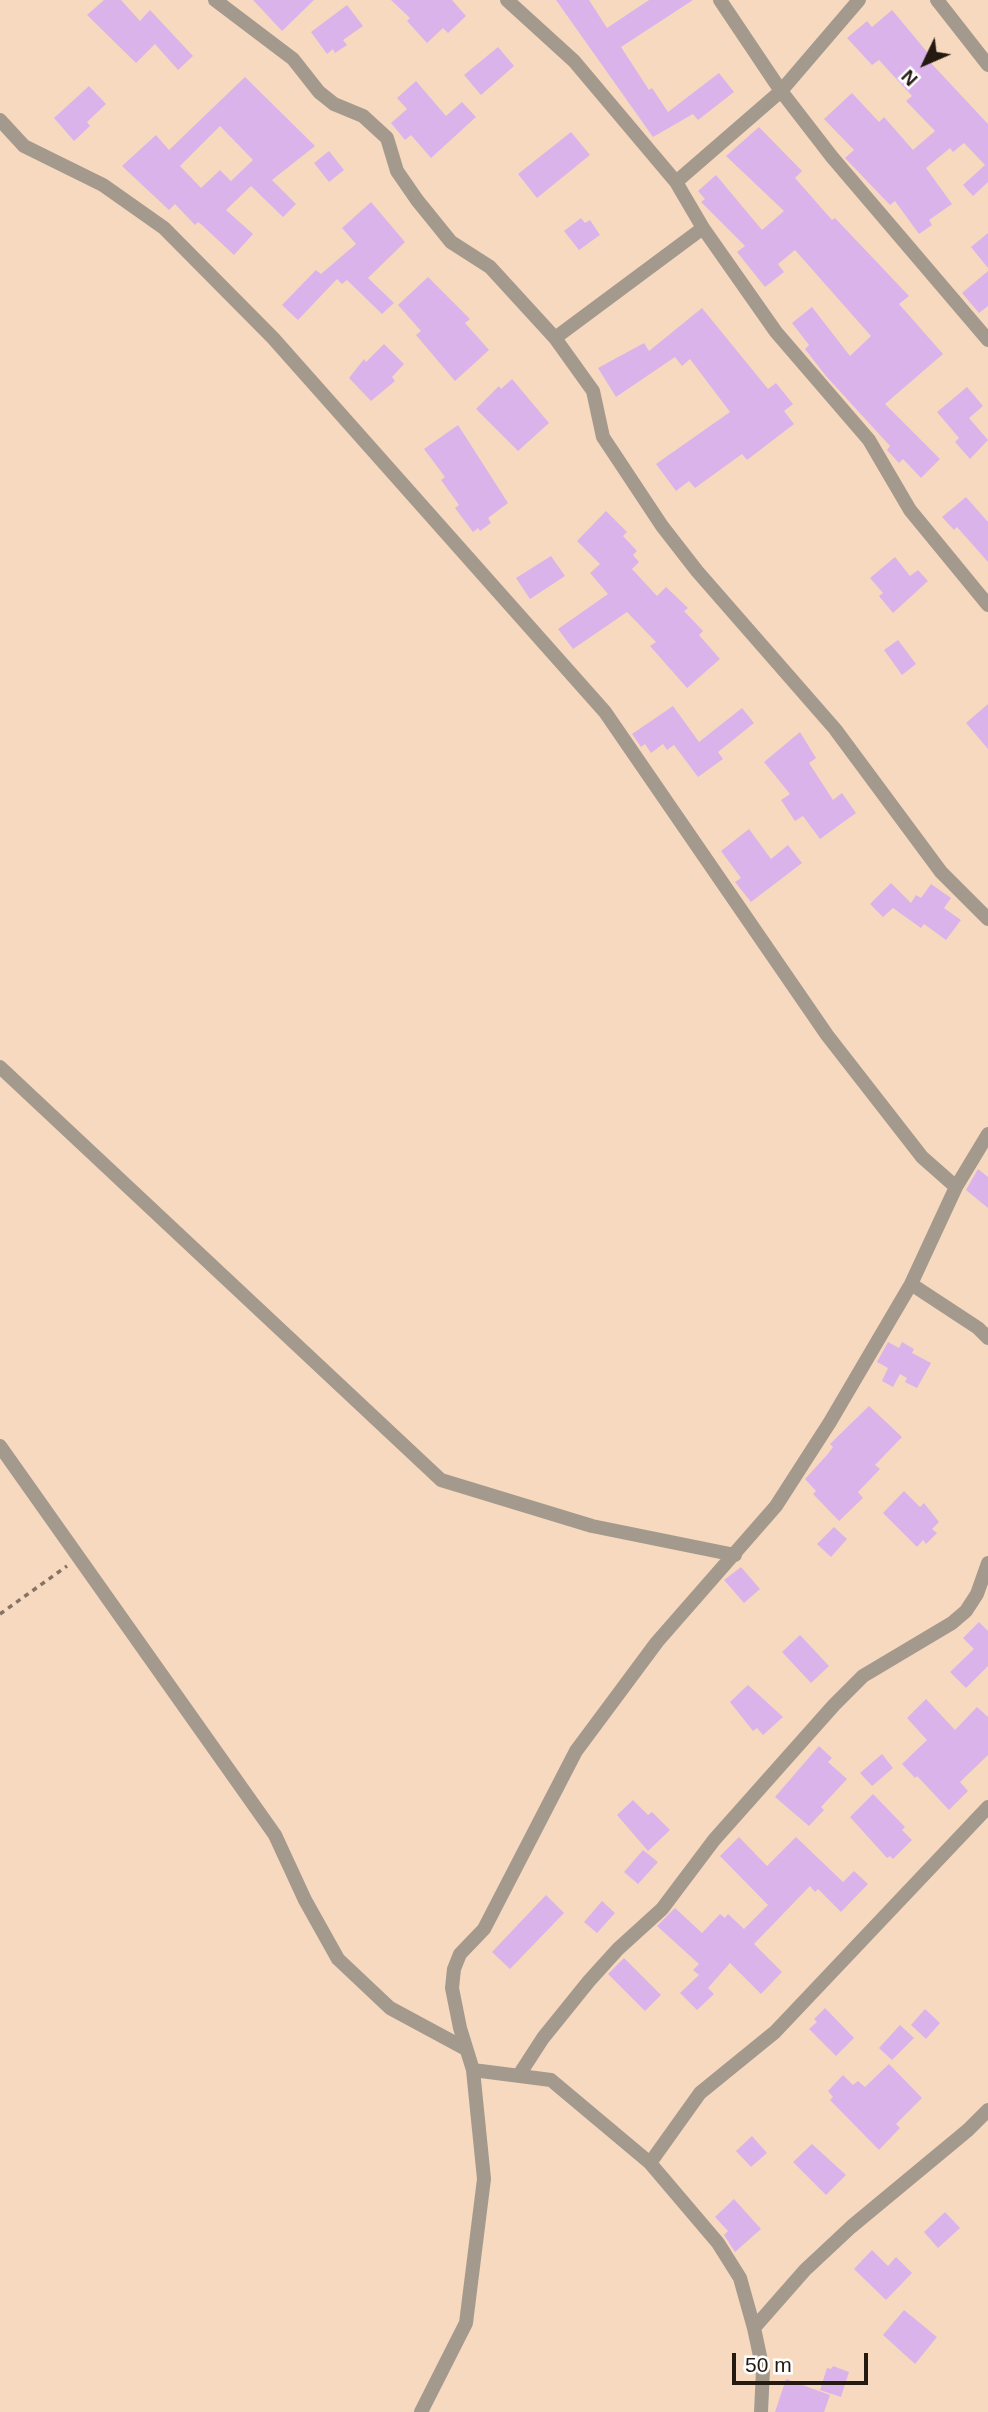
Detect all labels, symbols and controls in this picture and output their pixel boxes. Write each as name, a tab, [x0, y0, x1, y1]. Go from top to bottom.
north arrow	[890, 28, 960, 98]
text: N	[897, 66, 922, 90]
scale bar	[736, 2338, 872, 2382]
text: 50 m	[745, 2353, 792, 2376]

